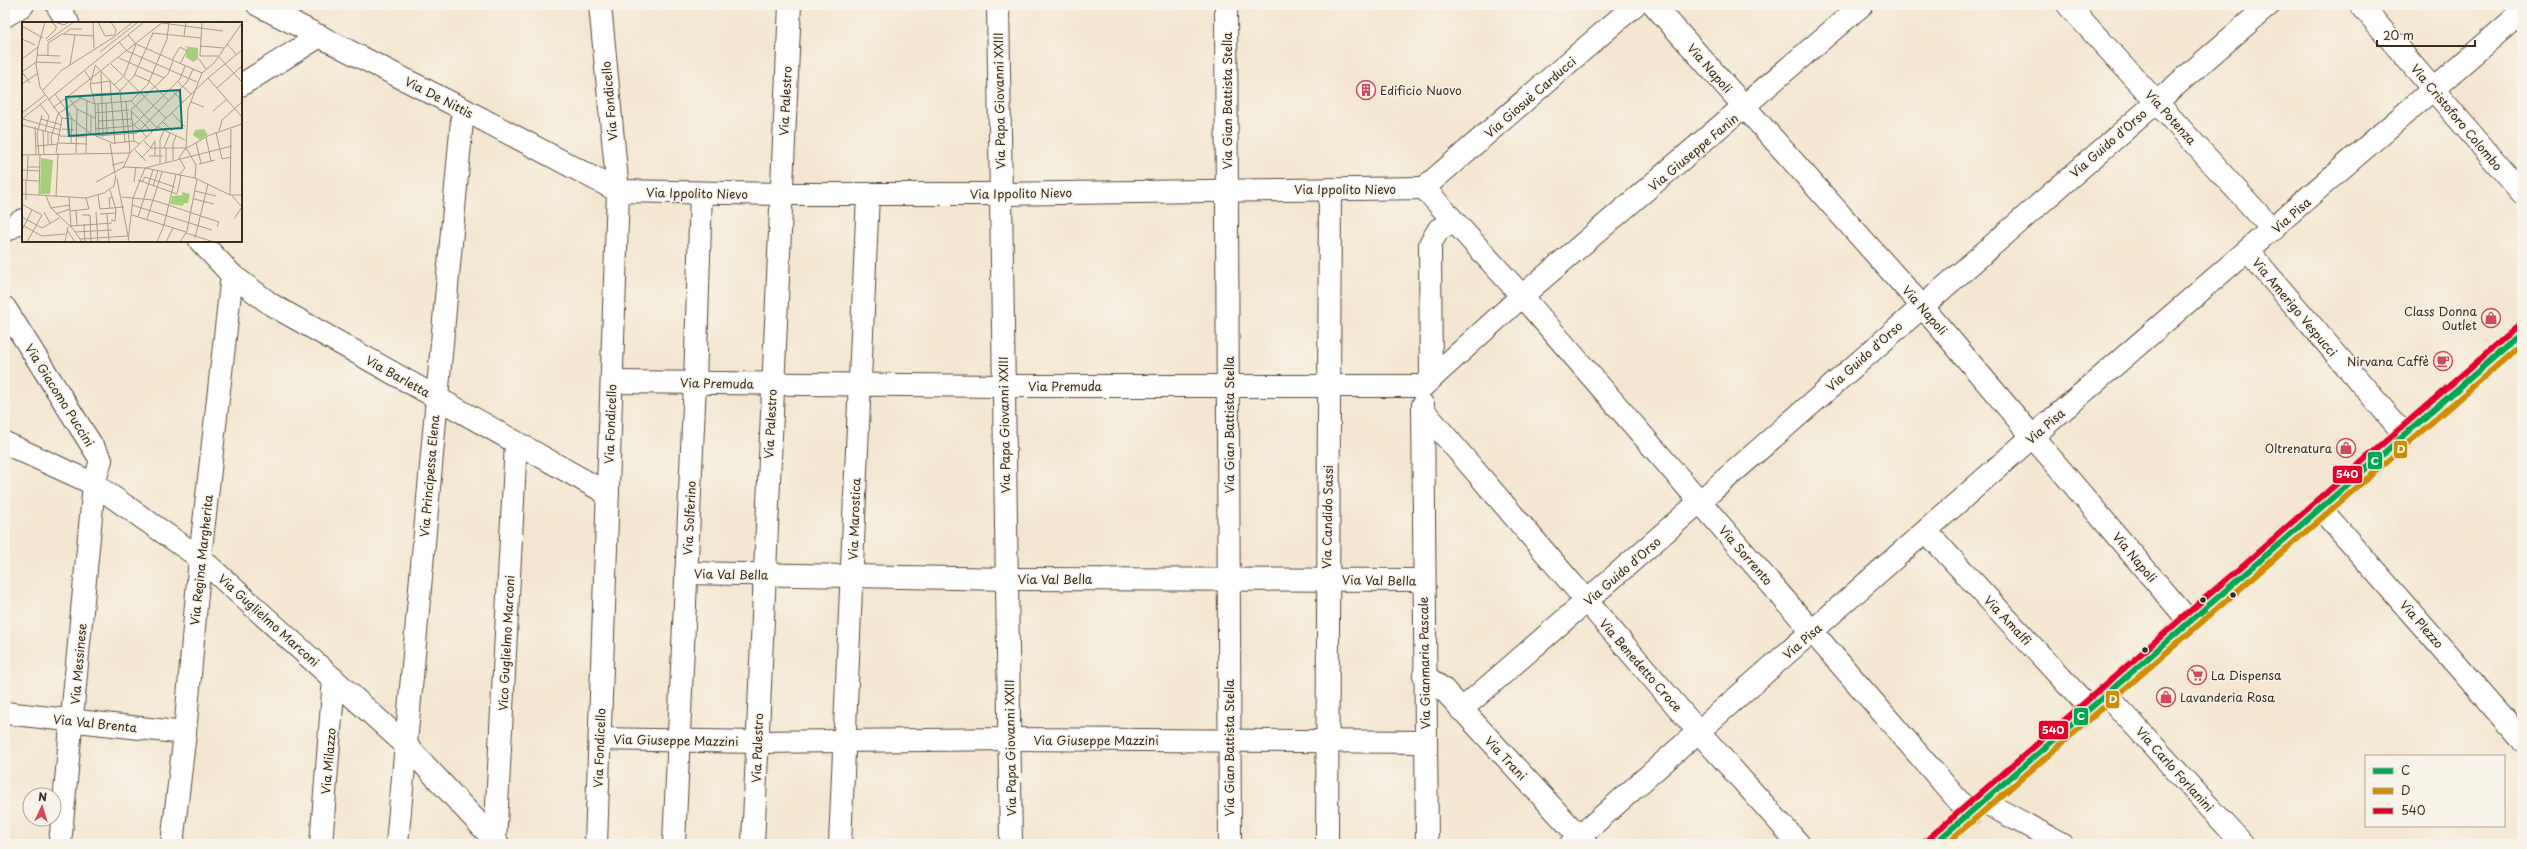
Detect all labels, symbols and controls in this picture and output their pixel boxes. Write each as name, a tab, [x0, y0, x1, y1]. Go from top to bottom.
inset map	[22, 22, 242, 242]
scale bar	[2377, 22, 2475, 48]
text: 20 m	[2383, 26, 2414, 44]
street label: Via Papa Giovanni XXIII	[989, 32, 1009, 170]
street label: Via Gian Battista Stella	[1218, 32, 1236, 170]
street label: Via Napoli	[1683, 39, 1737, 97]
street label: Via Giosuè Carducci	[1480, 52, 1580, 142]
street label: Via Fondicello	[597, 60, 621, 141]
street label: Via Cristoforo Colombo	[2407, 60, 2507, 174]
street label: Via Palestro	[774, 65, 796, 136]
street label: Via De Nittis	[402, 72, 477, 122]
building icon: Edificio Nuovo	[1355, 79, 1377, 101]
place label: Edificio Nuovo	[1380, 81, 1462, 99]
street label: Via Potenza	[2141, 86, 2201, 149]
street label: Via Guido d'Orso	[2066, 104, 2151, 182]
street label: Via Giuseppe Fanin	[1644, 109, 1742, 195]
street label: Via Ippolito Nievo	[1294, 180, 1396, 198]
street label: Via Ippolito Nievo	[646, 183, 749, 203]
street label: Via Ippolito Nievo	[970, 183, 1073, 203]
street label: Via Pisa	[2267, 193, 2315, 237]
street label: Via Amerigo Vespucci	[2248, 254, 2342, 360]
street label: Via Napoli	[1898, 281, 1952, 339]
place label: Class Donna Outlet	[2404, 302, 2478, 334]
shop icon: Class Donna Outlet	[2480, 307, 2502, 329]
street label: Via Guido d'Orso	[1822, 317, 1906, 395]
street label: Via Giacomo Puccini	[21, 340, 99, 450]
cafe icon: Nirvana Caffè	[2432, 350, 2454, 372]
street label: Via Barletta	[362, 351, 434, 401]
place label: Nirvana Caffè	[2347, 352, 2429, 370]
street label: Via Papa Giovanni XXIII	[994, 356, 1014, 494]
street label: Via Gian Battista Stella	[1220, 356, 1238, 494]
street label: Via Premuda	[680, 373, 755, 393]
street label: Via Premuda	[1028, 377, 1103, 395]
street label: Via Fondicello	[600, 384, 620, 464]
street label: Via Palestro	[759, 388, 781, 459]
street label: Via Pisa	[2021, 404, 2069, 448]
street label: Via Principessa Elena	[415, 414, 443, 538]
shop icon: Oltrenatura	[2335, 437, 2357, 459]
place label: Oltrenatura	[2265, 439, 2333, 457]
line badge: D	[2393, 440, 2408, 459]
text: D	[2397, 440, 2406, 457]
line badge: C	[2367, 451, 2383, 470]
text: C	[2371, 452, 2379, 469]
street label: Via Candido Sassi	[1317, 465, 1337, 569]
line badge: 540	[2332, 465, 2363, 484]
text: 540	[2336, 465, 2358, 482]
street label: Via Marostica	[844, 477, 864, 560]
street label: Via Solferino	[678, 480, 700, 556]
street label: Via Regina Margherita	[185, 493, 217, 626]
street label: Via Sorrento	[1715, 521, 1777, 589]
street label: Via Napoli	[2109, 528, 2161, 586]
street label: Via Guido d'Orso	[1580, 532, 1665, 610]
street label: Via Val Bella	[694, 564, 769, 584]
street label: Via Guglielmo Marconi	[214, 570, 324, 670]
street label: Via Val Bella	[1018, 570, 1093, 588]
street label: Via Val Bella	[1342, 570, 1417, 590]
street label: Vico Guglielmo Marconi	[493, 575, 519, 711]
unlabelled marker	[2228, 590, 2238, 600]
street label: Via Amalfi	[1980, 591, 2036, 649]
unlabelled marker	[2198, 595, 2208, 605]
street label: Via Gianmaria Pascale	[1414, 596, 1434, 730]
street label: Via Plezzo	[2396, 596, 2448, 652]
street label: Via Benedetto Croce	[1595, 615, 1687, 715]
street label: Via Pisa	[1778, 619, 1826, 663]
street label: Via Messinese	[65, 622, 91, 705]
unlabelled marker	[2140, 645, 2150, 655]
supermarket icon: La Dispensa	[2186, 664, 2208, 686]
place label: La Dispensa	[2211, 666, 2282, 684]
street label: Via Papa Giovanni XXIII	[1000, 679, 1020, 817]
street label: Via Gian Battista Stella	[1220, 679, 1238, 817]
shop icon: Lavanderia Rosa	[2155, 686, 2177, 708]
place label: Lavanderia Rosa	[2180, 688, 2275, 706]
line badge: D	[2105, 690, 2120, 709]
text: D	[2109, 690, 2118, 707]
line badge: C	[2073, 707, 2089, 726]
text: C	[2077, 707, 2085, 724]
street label: Via Fondicello	[589, 708, 609, 788]
street label: Via Val Brenta	[52, 710, 139, 736]
street label: Via Palestro	[747, 712, 767, 783]
line badge: 540	[2038, 720, 2069, 740]
text: 540	[2042, 721, 2064, 738]
street label: Via Carlo Forlanini	[2132, 723, 2218, 815]
street label: Via Milazzo	[316, 727, 340, 795]
street label: Via Giuseppe Mazzini	[613, 730, 739, 750]
street label: Via Giuseppe Mazzini	[1033, 731, 1159, 749]
street label: Via Trani	[1481, 732, 1531, 784]
legend	[2365, 755, 2505, 827]
text: C	[2401, 761, 2410, 779]
text: D	[2401, 781, 2411, 799]
north arrow	[22, 787, 62, 827]
text: N	[38, 788, 48, 805]
text: 540	[2401, 801, 2426, 819]

